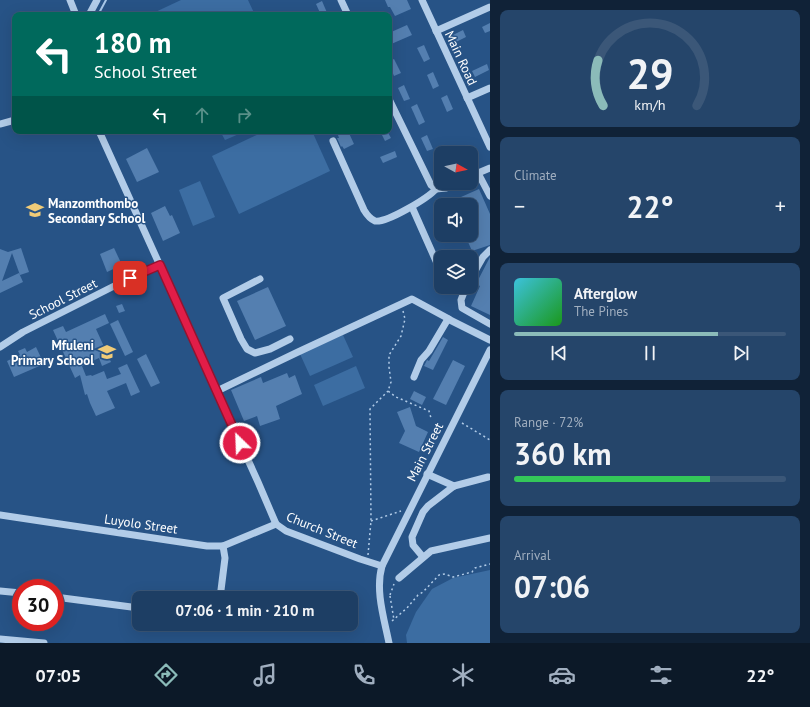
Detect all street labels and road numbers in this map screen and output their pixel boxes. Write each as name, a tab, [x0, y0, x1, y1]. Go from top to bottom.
street label: Main Road	[441, 28, 481, 88]
street label: School Street	[26, 274, 100, 323]
street label: Main Street	[403, 419, 447, 484]
street label: Church Street	[284, 508, 361, 552]
street label: Luyolo Street	[103, 510, 179, 538]

